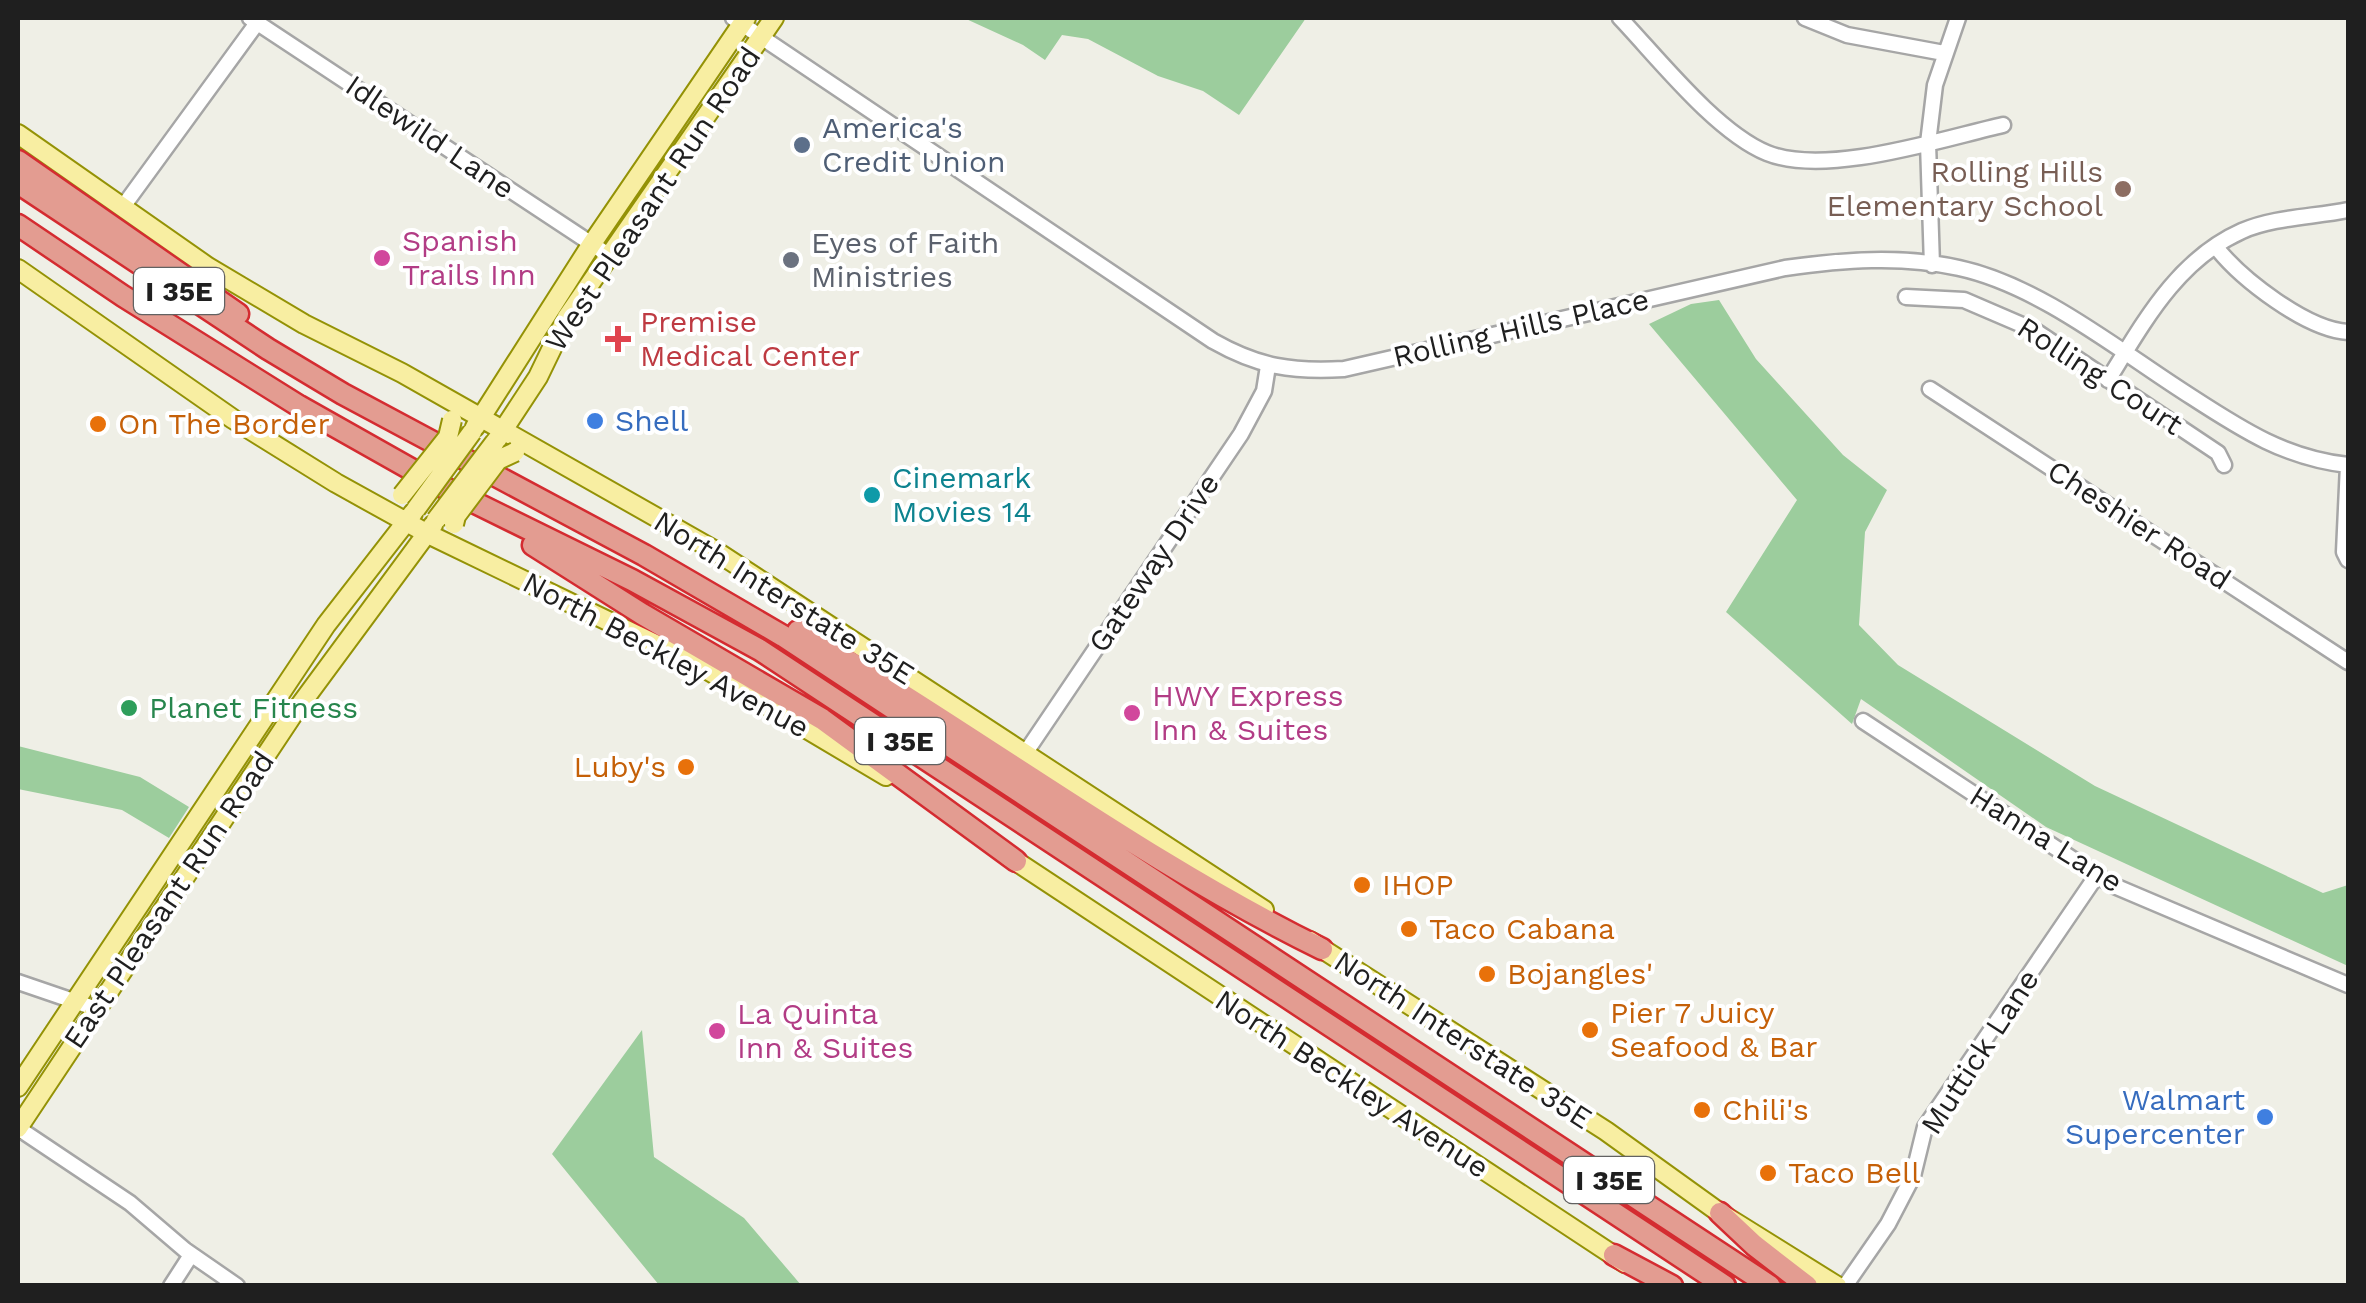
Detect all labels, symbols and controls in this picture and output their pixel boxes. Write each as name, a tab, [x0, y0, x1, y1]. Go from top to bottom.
street label: West Pleasant Run Road	[538, 40, 768, 358]
street label: Idlewild Lane	[339, 67, 521, 206]
place label: America's Credit Union	[822, 110, 1005, 179]
marker: America's Credit Union	[791, 134, 813, 156]
place label: Rolling Hills Elementary School	[1827, 154, 2103, 223]
marker: Rolling Hills Elementary School	[2112, 178, 2134, 200]
place label: Spanish Trails Inn	[402, 223, 536, 292]
place label: Eyes of Faith Ministries	[811, 225, 999, 294]
marker: Spanish Trails Inn	[371, 247, 393, 269]
marker: Eyes of Faith Ministries	[780, 249, 802, 271]
road number: I 35E	[134, 268, 224, 314]
street label: Rolling Hills Place	[1390, 281, 1652, 374]
place label: Premise Medical Center	[640, 304, 860, 373]
street label: Rolling Court	[2011, 309, 2190, 442]
marker: Premise Medical Center	[605, 326, 631, 352]
place label: Shell	[615, 403, 688, 438]
place label: On The Border	[118, 406, 330, 441]
marker: Shell	[584, 410, 606, 432]
marker: On The Border	[87, 413, 109, 435]
street label: Cheshier Road	[2041, 452, 2237, 597]
place label: Cinemark Movies 14	[892, 460, 1032, 529]
street label: Gateway Drive	[1081, 467, 1226, 659]
marker: Cinemark Movies 14	[861, 484, 883, 506]
street label: North Interstate 35E	[648, 503, 921, 692]
street label: North Beckley Avenue	[517, 564, 815, 745]
place label: HWY Express Inn & Suites	[1152, 678, 1344, 747]
place label: Planet Fitness	[149, 690, 358, 725]
marker: Planet Fitness	[118, 697, 140, 719]
marker: HWY Express Inn & Suites	[1121, 702, 1143, 724]
road number: I 35E	[855, 718, 945, 764]
street label: East Pleasant Run Road	[56, 745, 281, 1055]
place label: Luby's	[574, 749, 666, 784]
marker: Luby's	[675, 756, 697, 778]
street label: Hanna Lane	[1964, 778, 2129, 899]
place label: IHOP	[1382, 867, 1454, 902]
marker: IHOP	[1351, 874, 1373, 896]
place label: Taco Cabana	[1429, 911, 1615, 946]
marker: Taco Cabana	[1398, 918, 1420, 940]
street label: North Interstate 35E	[1328, 943, 1599, 1136]
place label: Bojangles'	[1507, 956, 1653, 991]
marker: Bojangles'	[1476, 963, 1498, 985]
street label: Muttick Lane	[1913, 963, 2046, 1141]
street label: North Beckley Avenue	[1209, 982, 1496, 1185]
place label: Pier 7 Juicy Seafood & Bar	[1610, 995, 1818, 1064]
place label: La Quinta Inn & Suites	[737, 996, 913, 1065]
marker: Pier 7 Juicy Seafood & Bar	[1579, 1019, 1601, 1041]
marker: La Quinta Inn & Suites	[706, 1020, 728, 1042]
place label: Walmart Supercenter	[2065, 1082, 2245, 1151]
place label: Chili's	[1722, 1092, 1809, 1127]
marker: Chili's	[1691, 1099, 1713, 1121]
marker: Walmart Supercenter	[2254, 1106, 2276, 1128]
place label: Taco Bell	[1788, 1155, 1920, 1190]
road number: I 35E	[1564, 1157, 1654, 1203]
marker: Taco Bell	[1757, 1162, 1779, 1184]

